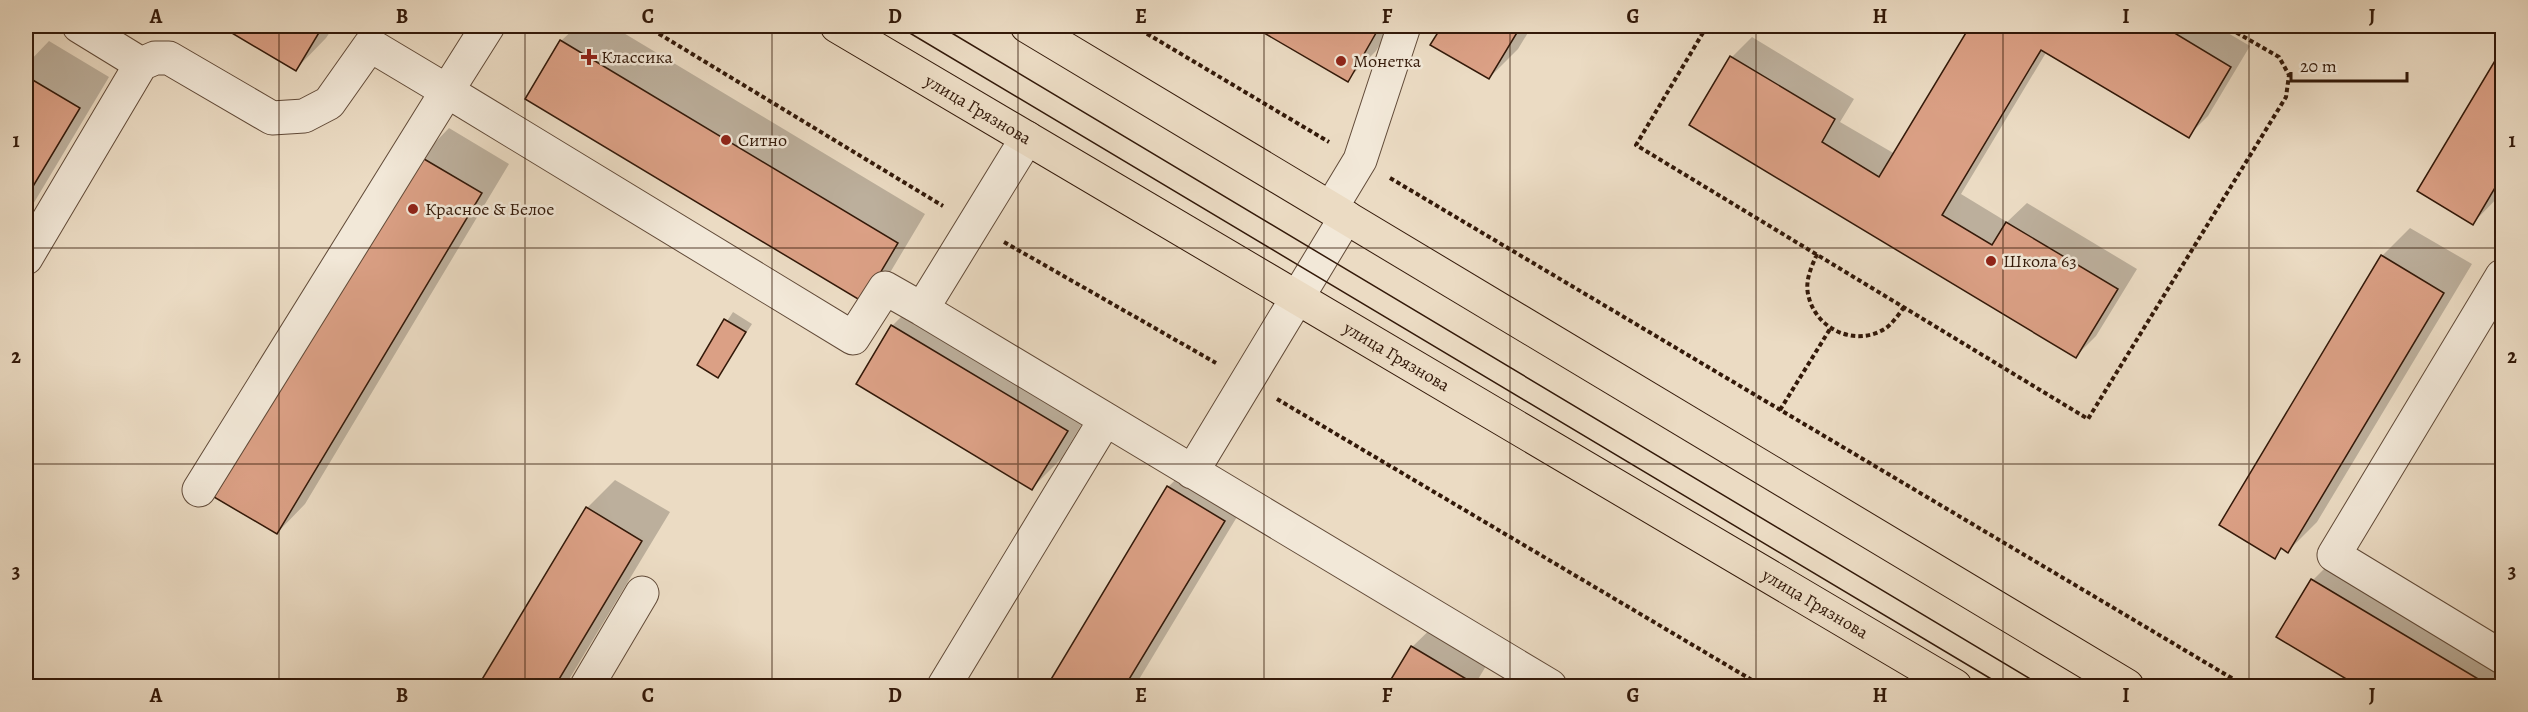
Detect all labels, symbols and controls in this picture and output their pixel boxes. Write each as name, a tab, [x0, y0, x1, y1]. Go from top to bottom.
text: A	[149, 3, 163, 30]
text: B	[396, 3, 408, 30]
text: C	[642, 3, 654, 30]
text: D	[888, 3, 902, 30]
text: E	[1135, 3, 1147, 30]
text: F	[1382, 3, 1393, 30]
text: G	[1626, 3, 1640, 30]
text: H	[1873, 3, 1888, 30]
text: I	[2122, 3, 2130, 30]
text: J	[2369, 3, 2376, 30]
place label: Классика	[601, 45, 674, 69]
scale bar	[2291, 45, 2406, 83]
place label: Монетка	[1353, 49, 1422, 73]
marker: Классика	[582, 50, 596, 64]
marker: Монетка	[1334, 54, 1348, 68]
text: 20 m	[2300, 54, 2337, 78]
street label: улица Грязнова	[920, 68, 1036, 150]
text: 1	[12, 127, 20, 154]
text: 1	[2508, 127, 2516, 154]
place label: Ситно	[738, 128, 787, 152]
marker: Ситно	[719, 133, 733, 147]
place label: Красное & Белое	[425, 197, 554, 221]
marker: Красное & Белое	[406, 202, 420, 216]
place label: Школа 63	[2003, 249, 2077, 273]
marker: Школа 63	[1984, 254, 1998, 268]
street label: улица Грязнова	[1338, 315, 1455, 398]
text: 2	[11, 343, 21, 370]
text: 2	[2507, 343, 2517, 370]
text: 3	[12, 558, 20, 585]
text: 3	[2508, 558, 2516, 585]
street label: улица Грязнова	[1757, 562, 1874, 645]
text: A	[149, 682, 163, 709]
text: B	[396, 682, 408, 709]
text: C	[642, 682, 654, 709]
text: D	[888, 682, 902, 709]
text: E	[1135, 682, 1147, 709]
text: F	[1382, 682, 1393, 709]
text: G	[1626, 682, 1640, 709]
text: H	[1873, 682, 1888, 709]
text: I	[2122, 682, 2130, 709]
text: J	[2369, 682, 2376, 709]

